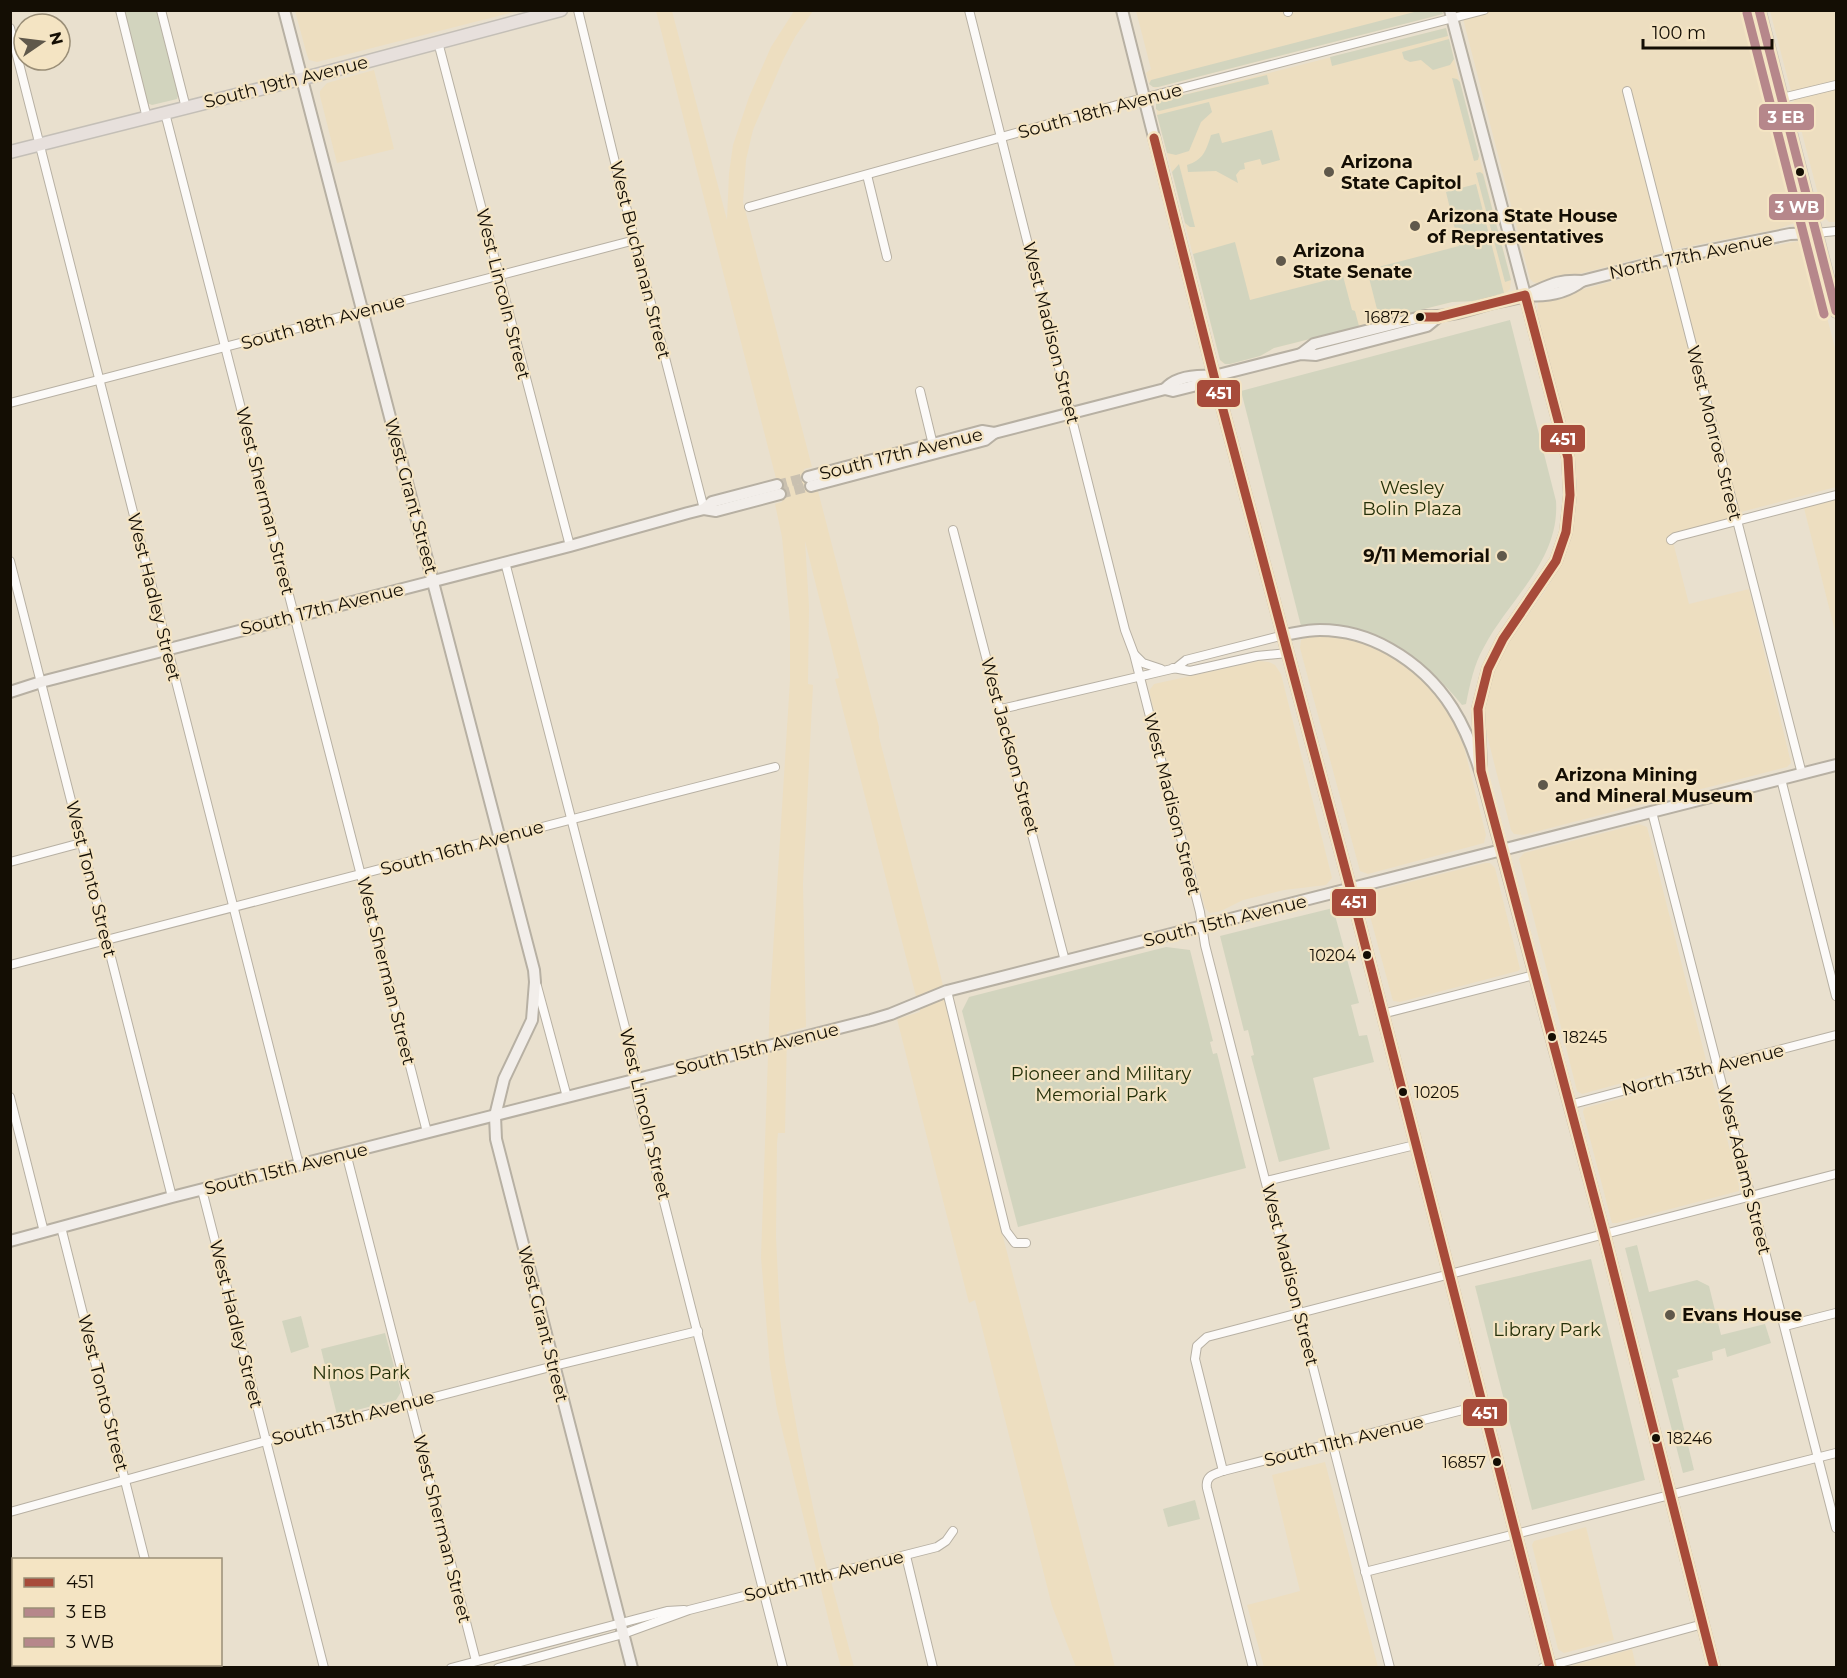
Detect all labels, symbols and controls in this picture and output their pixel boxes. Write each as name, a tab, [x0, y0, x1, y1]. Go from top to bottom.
north arrow	[12, 12, 72, 72]
scale bar	[1643, 12, 1772, 50]
text: 100 m	[1652, 22, 1706, 44]
text: N	[45, 30, 67, 47]
street label: South 19th Avenue	[202, 51, 370, 113]
street label: South 18th Avenue	[1016, 79, 1184, 143]
line badge: 3 EB	[1758, 103, 1815, 131]
text: 3 EB	[1767, 108, 1804, 127]
place label: Arizona State Capitol	[1340, 151, 1462, 194]
street label: West Buchanan Street	[605, 159, 675, 361]
marker: Arizona State Capitol	[1322, 165, 1336, 179]
unlabelled marker	[1794, 166, 1806, 178]
line badge: 3 WB	[1768, 193, 1825, 221]
text: 3 WB	[1774, 198, 1819, 217]
place label: Arizona State House of Representatives	[1426, 205, 1618, 248]
street label: West Lincoln Street	[471, 206, 535, 382]
marker: Arizona State House of Representatives	[1408, 219, 1422, 233]
street label: North 17th Avenue	[1607, 228, 1775, 284]
street label: West Madison Street	[1018, 240, 1084, 426]
place label: Arizona State Senate	[1292, 240, 1412, 283]
marker: Arizona State Senate	[1274, 254, 1288, 268]
street label: South 18th Avenue	[239, 290, 407, 354]
place label: 16872	[1365, 308, 1409, 327]
marker: 16872	[1414, 311, 1426, 323]
street label: West Monroe Street	[1682, 343, 1746, 523]
line badge: 451	[1196, 379, 1241, 408]
text: 451	[1206, 384, 1232, 403]
street label: West Sherman Street	[231, 405, 299, 597]
street label: West Grant Street	[380, 416, 442, 576]
street label: South 17th Avenue	[817, 423, 985, 485]
line badge: 451	[1540, 424, 1586, 453]
text: 451	[1550, 430, 1576, 449]
park label: Wesley Bolin Plaza	[1362, 477, 1462, 520]
street label: West Hadley Street	[122, 511, 186, 683]
place label: 9/11 Memorial	[1363, 545, 1490, 567]
marker: 9/11 Memorial	[1495, 549, 1509, 563]
street label: South 17th Avenue	[238, 578, 406, 640]
street label: West Jackson Street	[976, 655, 1044, 837]
street label: West Madison Street	[1139, 711, 1205, 897]
place label: Arizona Mining and Mineral Museum	[1554, 764, 1753, 807]
marker: Arizona Mining and Mineral Museum	[1536, 778, 1550, 792]
street label: West Tonto Street	[61, 798, 121, 960]
street label: South 16th Avenue	[378, 816, 546, 880]
street label: West Sherman Street	[352, 875, 420, 1067]
line badge: 451	[1331, 888, 1377, 917]
street label: South 15th Avenue	[1141, 890, 1309, 952]
text: 451	[1341, 893, 1367, 912]
place label: 10204	[1309, 946, 1356, 965]
marker: 10204	[1361, 949, 1373, 961]
street label: South 15th Avenue	[673, 1018, 841, 1080]
street label: West Lincoln Street	[615, 1026, 675, 1202]
place label: 18245	[1563, 1028, 1607, 1047]
marker: 18245	[1546, 1031, 1558, 1043]
street label: North 13th Avenue	[1620, 1039, 1786, 1101]
park label: Pioneer and Military Memorial Park	[1011, 1063, 1192, 1106]
place label: 10205	[1414, 1083, 1459, 1102]
street label: West Adams Street	[1712, 1083, 1776, 1257]
marker: 10205	[1397, 1086, 1409, 1098]
street label: South 15th Avenue	[202, 1138, 370, 1200]
street label: West Madison Street	[1257, 1182, 1323, 1368]
street label: West Hadley Street	[204, 1238, 268, 1410]
street label: West Grant Street	[513, 1244, 573, 1404]
place label: Evans House	[1682, 1304, 1802, 1326]
marker: Evans House	[1663, 1308, 1677, 1322]
street label: West Tonto Street	[73, 1312, 133, 1474]
park label: Library Park	[1493, 1319, 1601, 1341]
park label: Ninos Park	[312, 1362, 410, 1384]
street label: South 13th Avenue	[269, 1386, 437, 1450]
line badge: 451	[1462, 1398, 1508, 1427]
text: 451	[1472, 1404, 1498, 1423]
street label: South 11th Avenue	[1262, 1410, 1426, 1471]
place label: 18246	[1667, 1429, 1712, 1448]
marker: 18246	[1650, 1432, 1662, 1444]
street label: West Sherman Street	[408, 1433, 476, 1625]
place label: 16857	[1442, 1453, 1486, 1472]
marker: 16857	[1491, 1456, 1503, 1468]
street label: South 11th Avenue	[742, 1545, 906, 1606]
legend	[12, 1558, 222, 1666]
text: 451	[66, 1571, 95, 1593]
text: 3 EB	[66, 1601, 106, 1623]
text: 3 WB	[66, 1631, 114, 1653]

